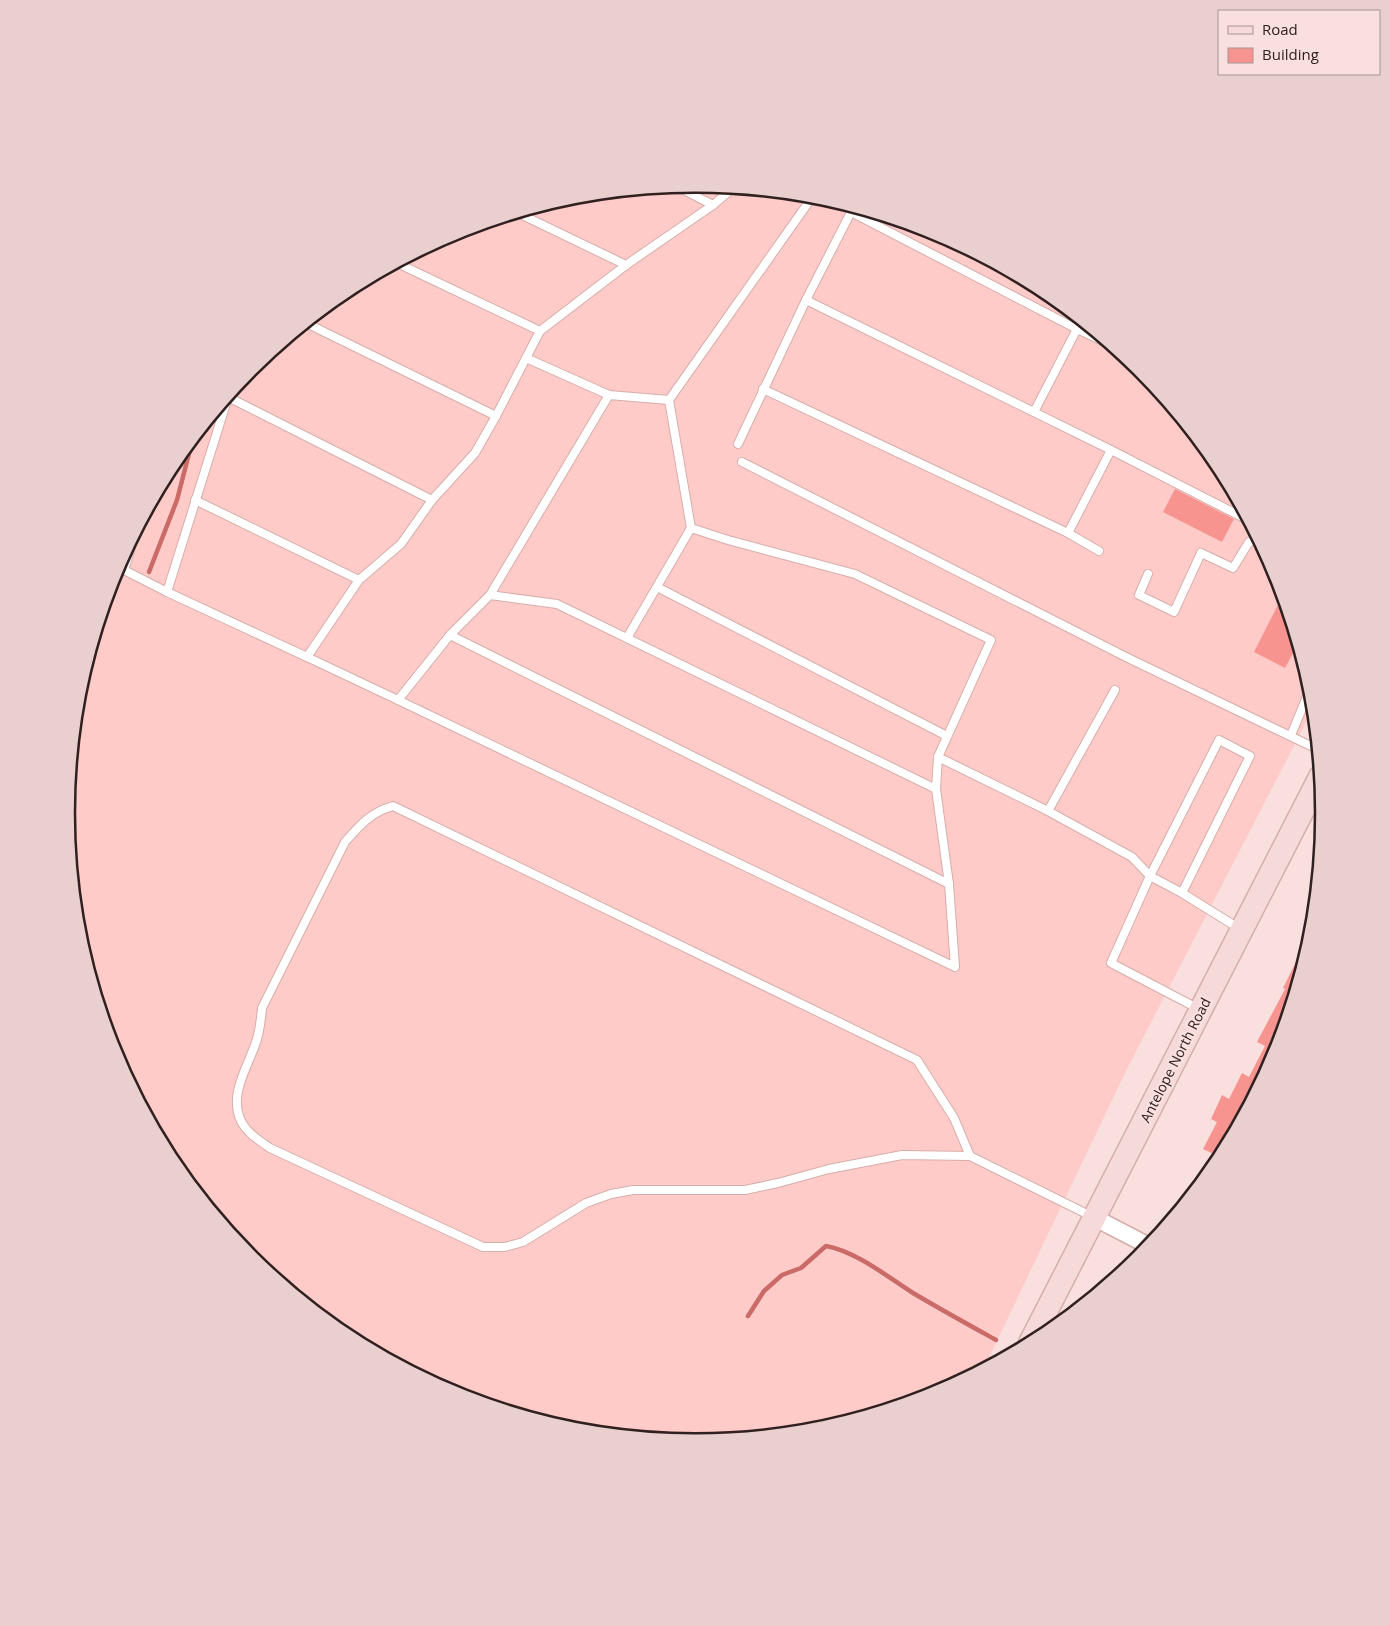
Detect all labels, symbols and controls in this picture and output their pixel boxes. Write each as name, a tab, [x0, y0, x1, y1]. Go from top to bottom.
legend	[1218, 10, 1380, 75]
text: Road	[1262, 19, 1298, 39]
text: Building	[1262, 44, 1319, 64]
street label: Antelope North Road	[1135, 994, 1215, 1126]

